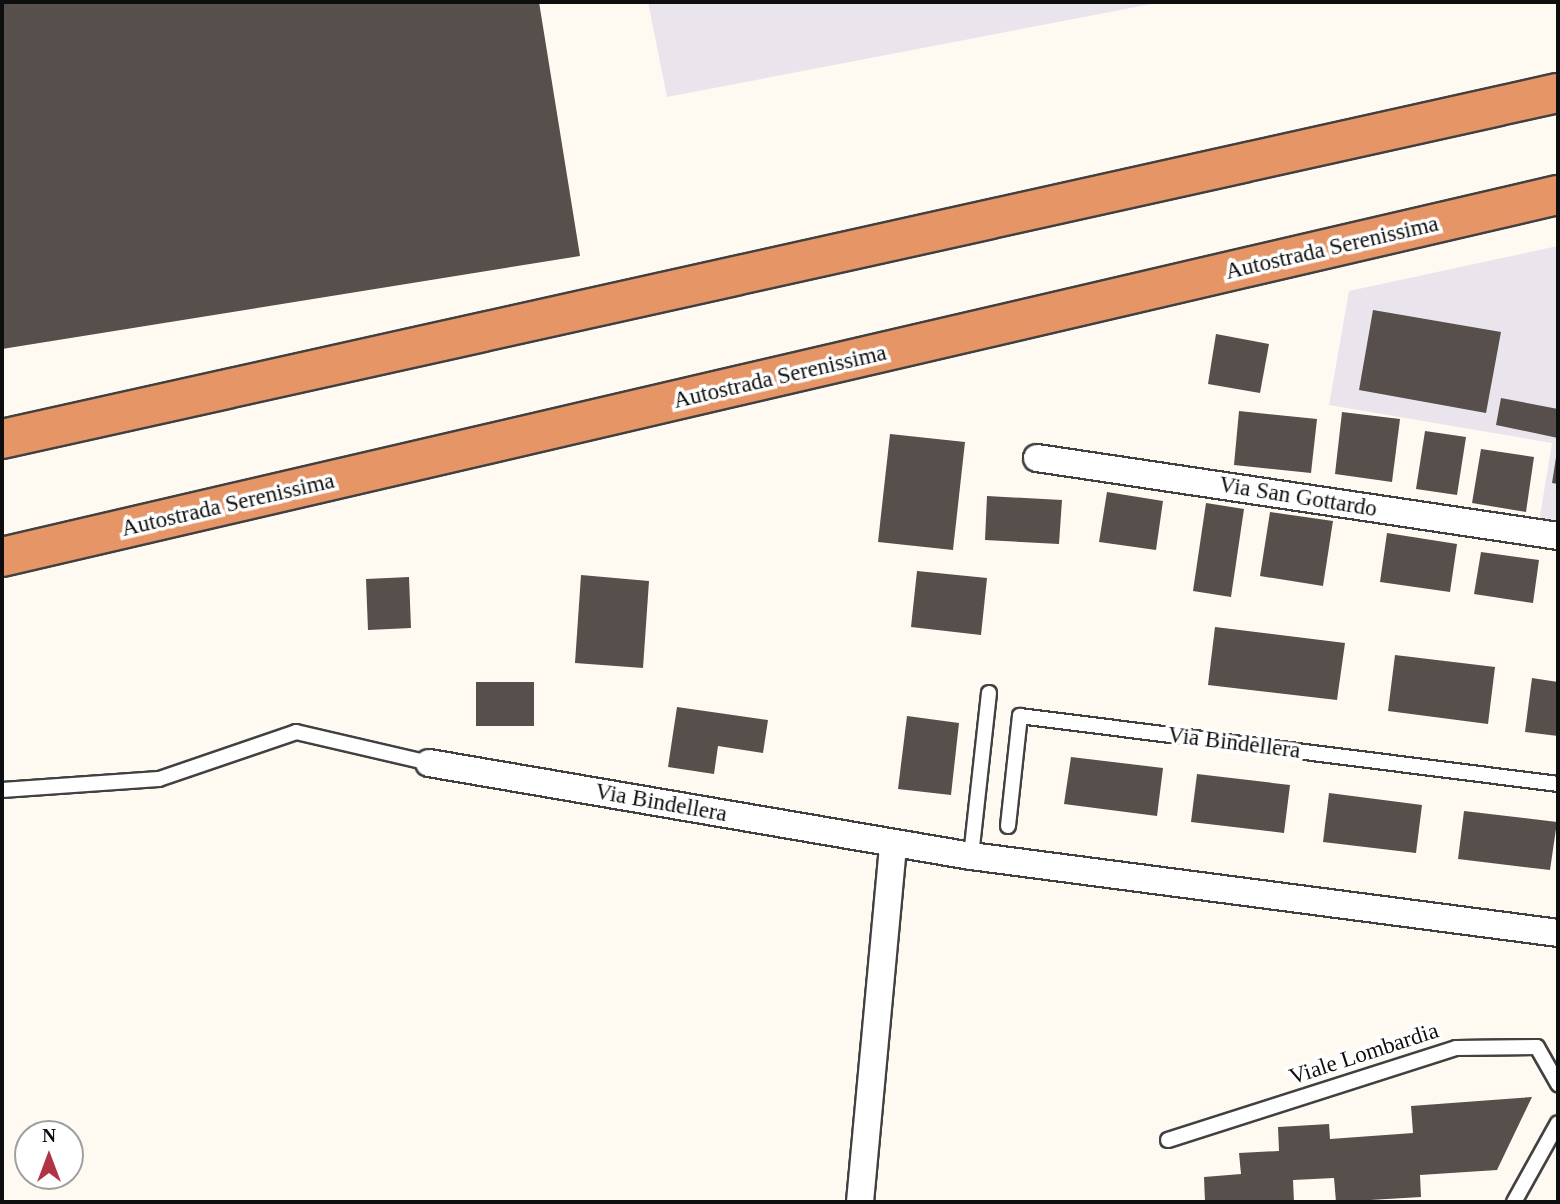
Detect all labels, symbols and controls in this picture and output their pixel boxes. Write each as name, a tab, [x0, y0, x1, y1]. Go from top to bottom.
street label: Autostrada Serenissima	[1223, 210, 1441, 286]
street label: Autostrada Serenissima	[671, 339, 889, 415]
street label: Autostrada Serenissima	[119, 467, 337, 543]
street label: Via San Gottardo	[1217, 471, 1379, 523]
street label: Via Bindellera	[1166, 721, 1302, 765]
street label: Via Bindellera	[593, 778, 729, 828]
street label: Viale Lombardia	[1286, 1017, 1442, 1091]
north arrow	[14, 1120, 84, 1190]
text: N	[42, 1125, 56, 1146]

